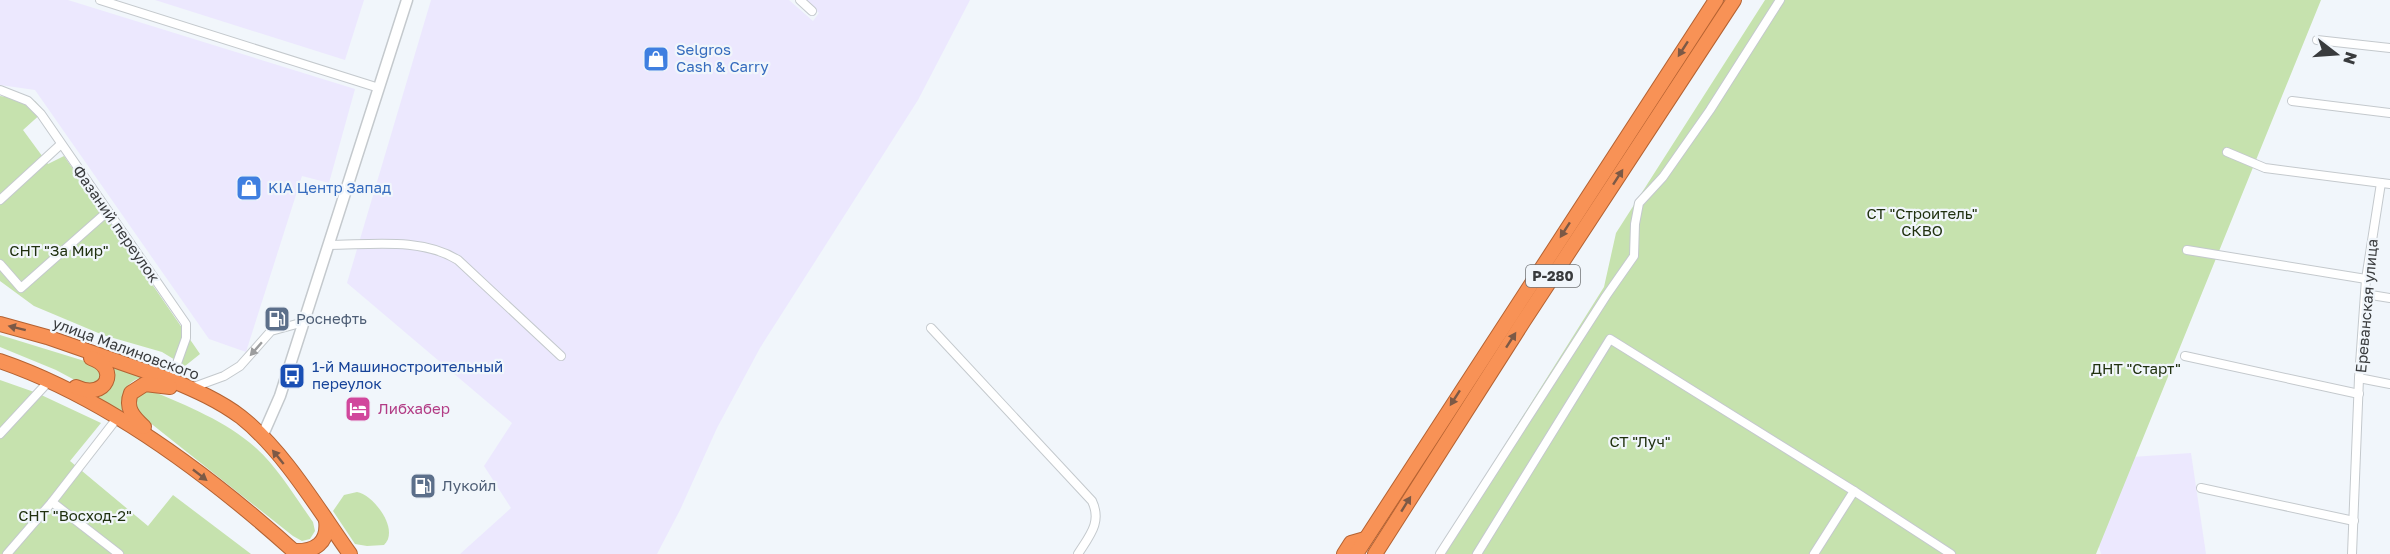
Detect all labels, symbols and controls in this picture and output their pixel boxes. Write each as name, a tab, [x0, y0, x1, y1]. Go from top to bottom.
north arrow	[2306, 24, 2366, 84]
place label: Selgros Cash & Carry	[676, 40, 769, 75]
one-way arrow	[1678, 41, 1689, 57]
shop icon: Selgros Cash & Carry	[641, 44, 671, 74]
text: N	[2339, 50, 2362, 67]
street label: Фазаний переулок	[70, 161, 164, 286]
one-way arrow	[1612, 169, 1623, 185]
shop icon: KIA Центр Запад	[234, 173, 264, 203]
place label: KIA Центр Запад	[268, 178, 391, 196]
park label: СТ "Строитель" СКВО	[1866, 204, 1978, 239]
one-way arrow	[1559, 221, 1571, 237]
street label: Ереванская улица	[2351, 238, 2381, 374]
park label: СНТ "За Мир"	[9, 241, 109, 259]
road number: Р-280	[1526, 265, 1580, 287]
fuel station icon: Роснефть	[262, 304, 292, 334]
place label: Роснефть	[296, 309, 367, 327]
street label: улица Малиновского	[50, 313, 202, 383]
one-way arrow	[7, 323, 25, 332]
one-way arrow	[1505, 332, 1516, 348]
one-way arrow	[250, 341, 263, 356]
place label: 1-й Машиностроительный переулок	[312, 357, 503, 392]
park label: ДНТ "Старт"	[2091, 359, 2181, 377]
bus stop icon: 1-й Машиностроительный переулок	[277, 361, 307, 391]
one-way arrow	[1449, 390, 1461, 406]
hotel icon: Либхабер	[343, 394, 373, 424]
place label: Либхабер	[378, 399, 450, 417]
park label: СТ "Луч"	[1609, 432, 1671, 450]
one-way arrow	[272, 449, 285, 465]
one-way arrow	[192, 469, 208, 481]
fuel station icon: Лукойл	[408, 471, 438, 501]
place label: Лукойл	[442, 476, 496, 494]
one-way arrow	[1401, 496, 1412, 512]
park label: СНТ "Восход-2"	[18, 506, 132, 524]

